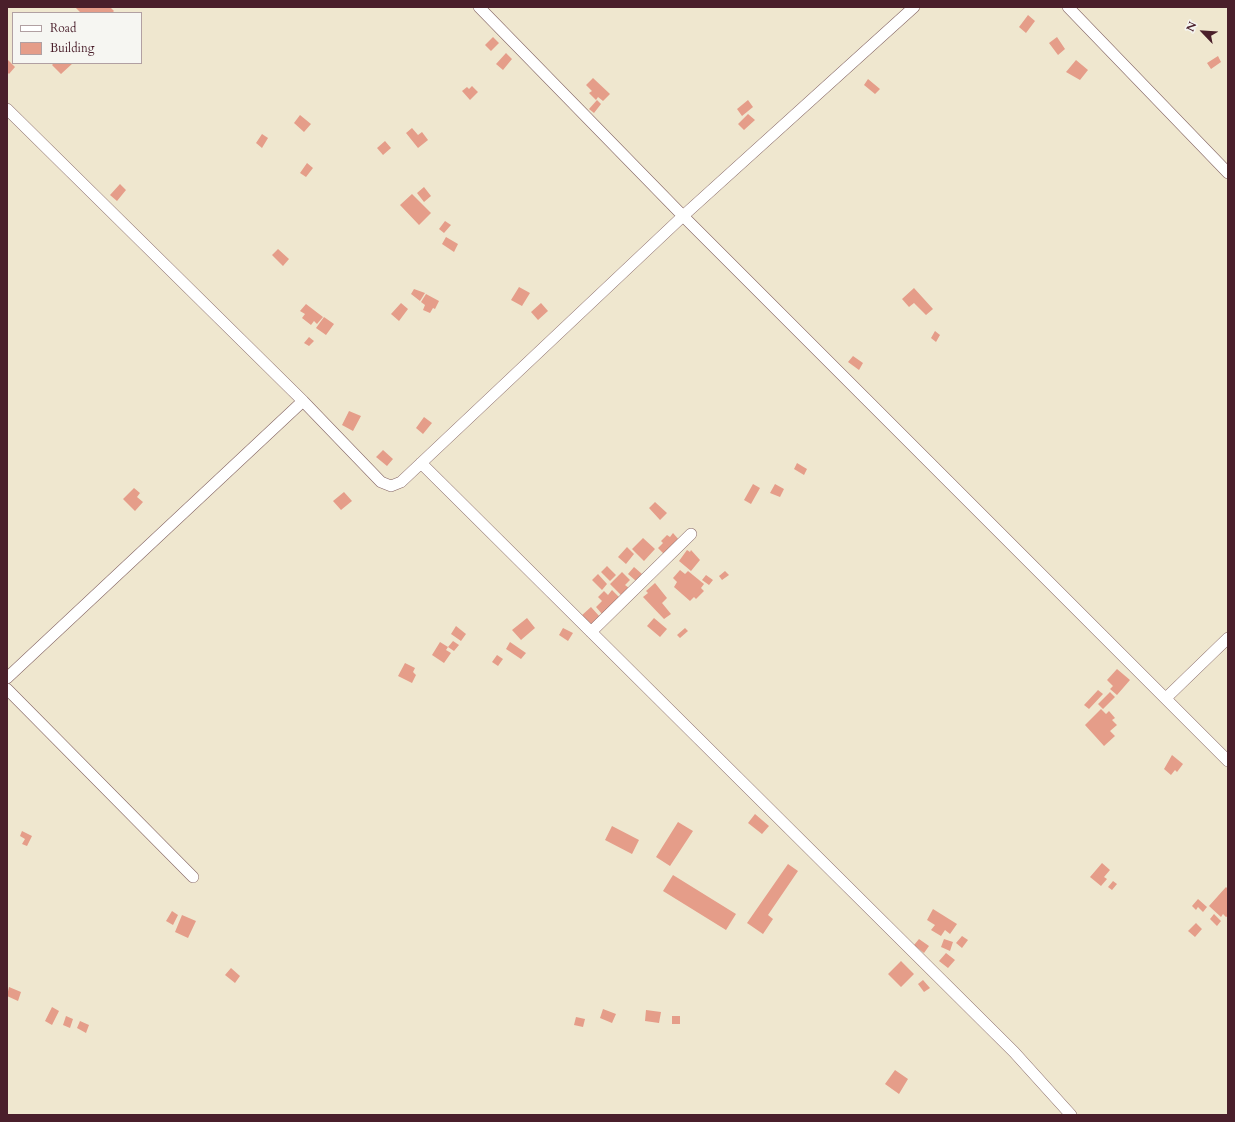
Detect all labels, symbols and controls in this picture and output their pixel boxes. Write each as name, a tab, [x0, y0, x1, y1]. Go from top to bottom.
legend	[12, 12, 142, 64]
north arrow	[1183, 12, 1223, 52]
text: N	[1183, 19, 1200, 34]
text: Road	[50, 20, 76, 36]
text: Building	[50, 40, 94, 56]

